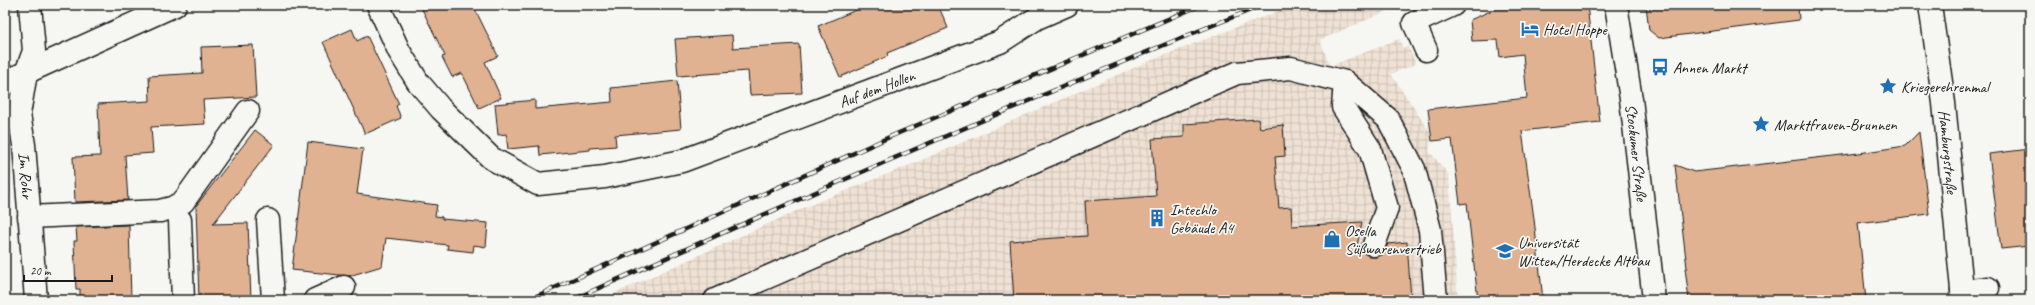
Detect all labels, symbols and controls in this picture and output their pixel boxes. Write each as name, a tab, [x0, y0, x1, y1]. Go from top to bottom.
hotel icon: Hotel Hoppe	[1520, 19, 1540, 39]
place label: Hotel Hoppe	[1543, 20, 1608, 40]
bus stop icon: Annen Markt	[1650, 57, 1670, 77]
place label: Annen Markt	[1673, 58, 1749, 78]
street label: Auf dem Hollen	[836, 66, 918, 112]
place icon: Kriegerehrenmal	[1878, 76, 1898, 96]
place label: Kriegerehrenmal	[1901, 77, 1992, 97]
street label: Stockumer Straße	[1621, 103, 1652, 204]
street label: Hamburgstraße	[1934, 109, 1962, 196]
place icon: Marktfrauen-Brunnen	[1751, 114, 1771, 134]
place label: Marktfrauen-Brunnen	[1774, 115, 1897, 135]
street label: Im Rohr	[14, 152, 37, 201]
place label: Intechlo Gebäude A4	[1170, 200, 1235, 238]
building icon: Intechlo Gebäude A4	[1147, 208, 1167, 228]
place label: Osella Süßwarenvertrieb	[1345, 221, 1442, 259]
shop icon: Osella Süßwarenvertrieb	[1322, 229, 1342, 249]
place label: Universität Witten/Herdecke Altbau	[1518, 233, 1650, 271]
school or university icon: Universität Witten/Herdecke Altbau	[1495, 241, 1515, 261]
scale bar	[24, 257, 112, 283]
text: 20 m	[30, 263, 52, 279]

